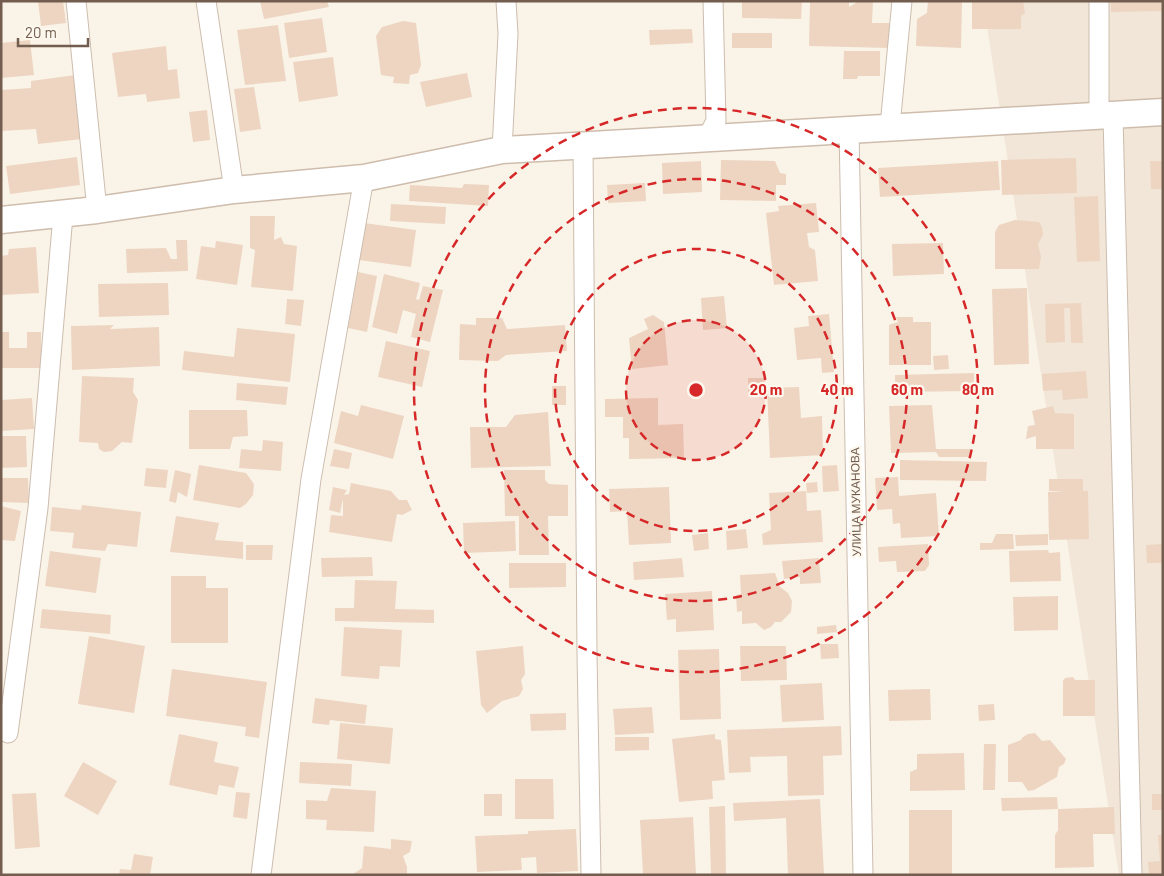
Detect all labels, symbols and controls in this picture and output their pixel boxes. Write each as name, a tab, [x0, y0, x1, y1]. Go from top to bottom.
scale bar	[18, 15, 88, 47]
text: 20 m	[25, 23, 57, 41]
text: 20 m	[750, 380, 782, 398]
text: 40 m	[820, 380, 854, 398]
text: 60 m	[891, 380, 923, 398]
text: 80 m	[962, 380, 994, 398]
centre of rings	[687, 381, 705, 399]
street label: УЛИЦА МУКАНОВА	[847, 447, 864, 557]

